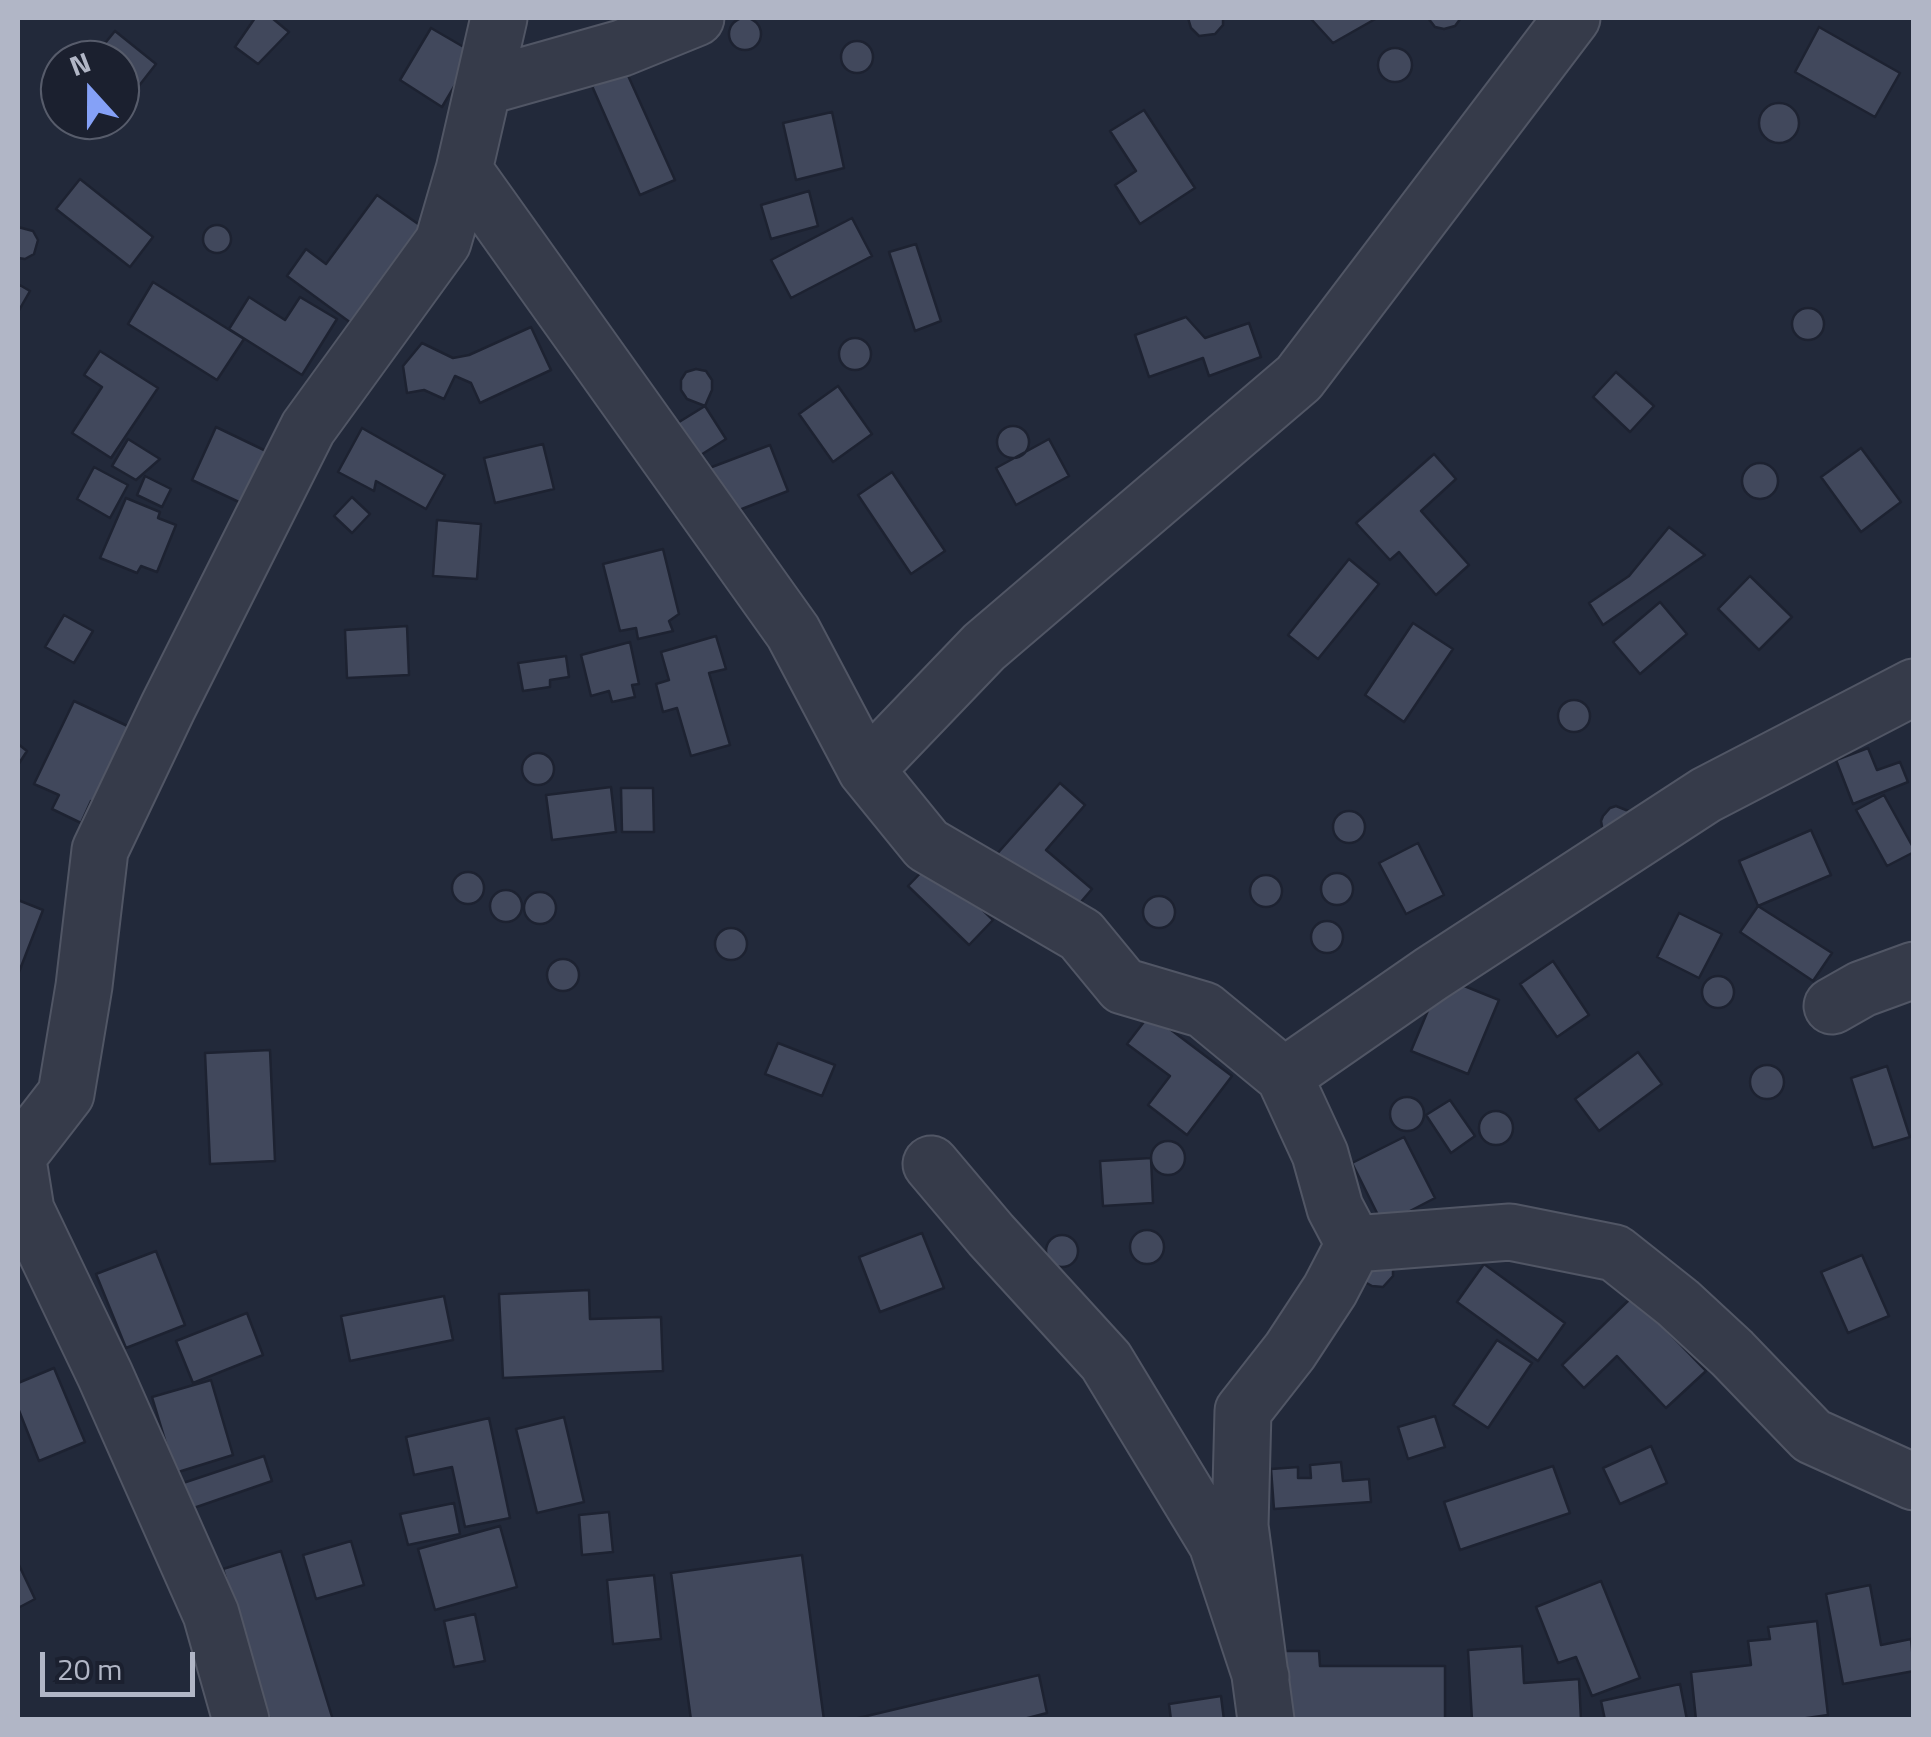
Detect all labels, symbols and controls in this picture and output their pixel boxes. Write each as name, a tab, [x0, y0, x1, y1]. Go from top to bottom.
north arrow	[40, 40, 140, 140]
text: N	[63, 40, 97, 87]
scale bar	[45, 1632, 200, 1694]
text: 20 m	[57, 1646, 122, 1692]

